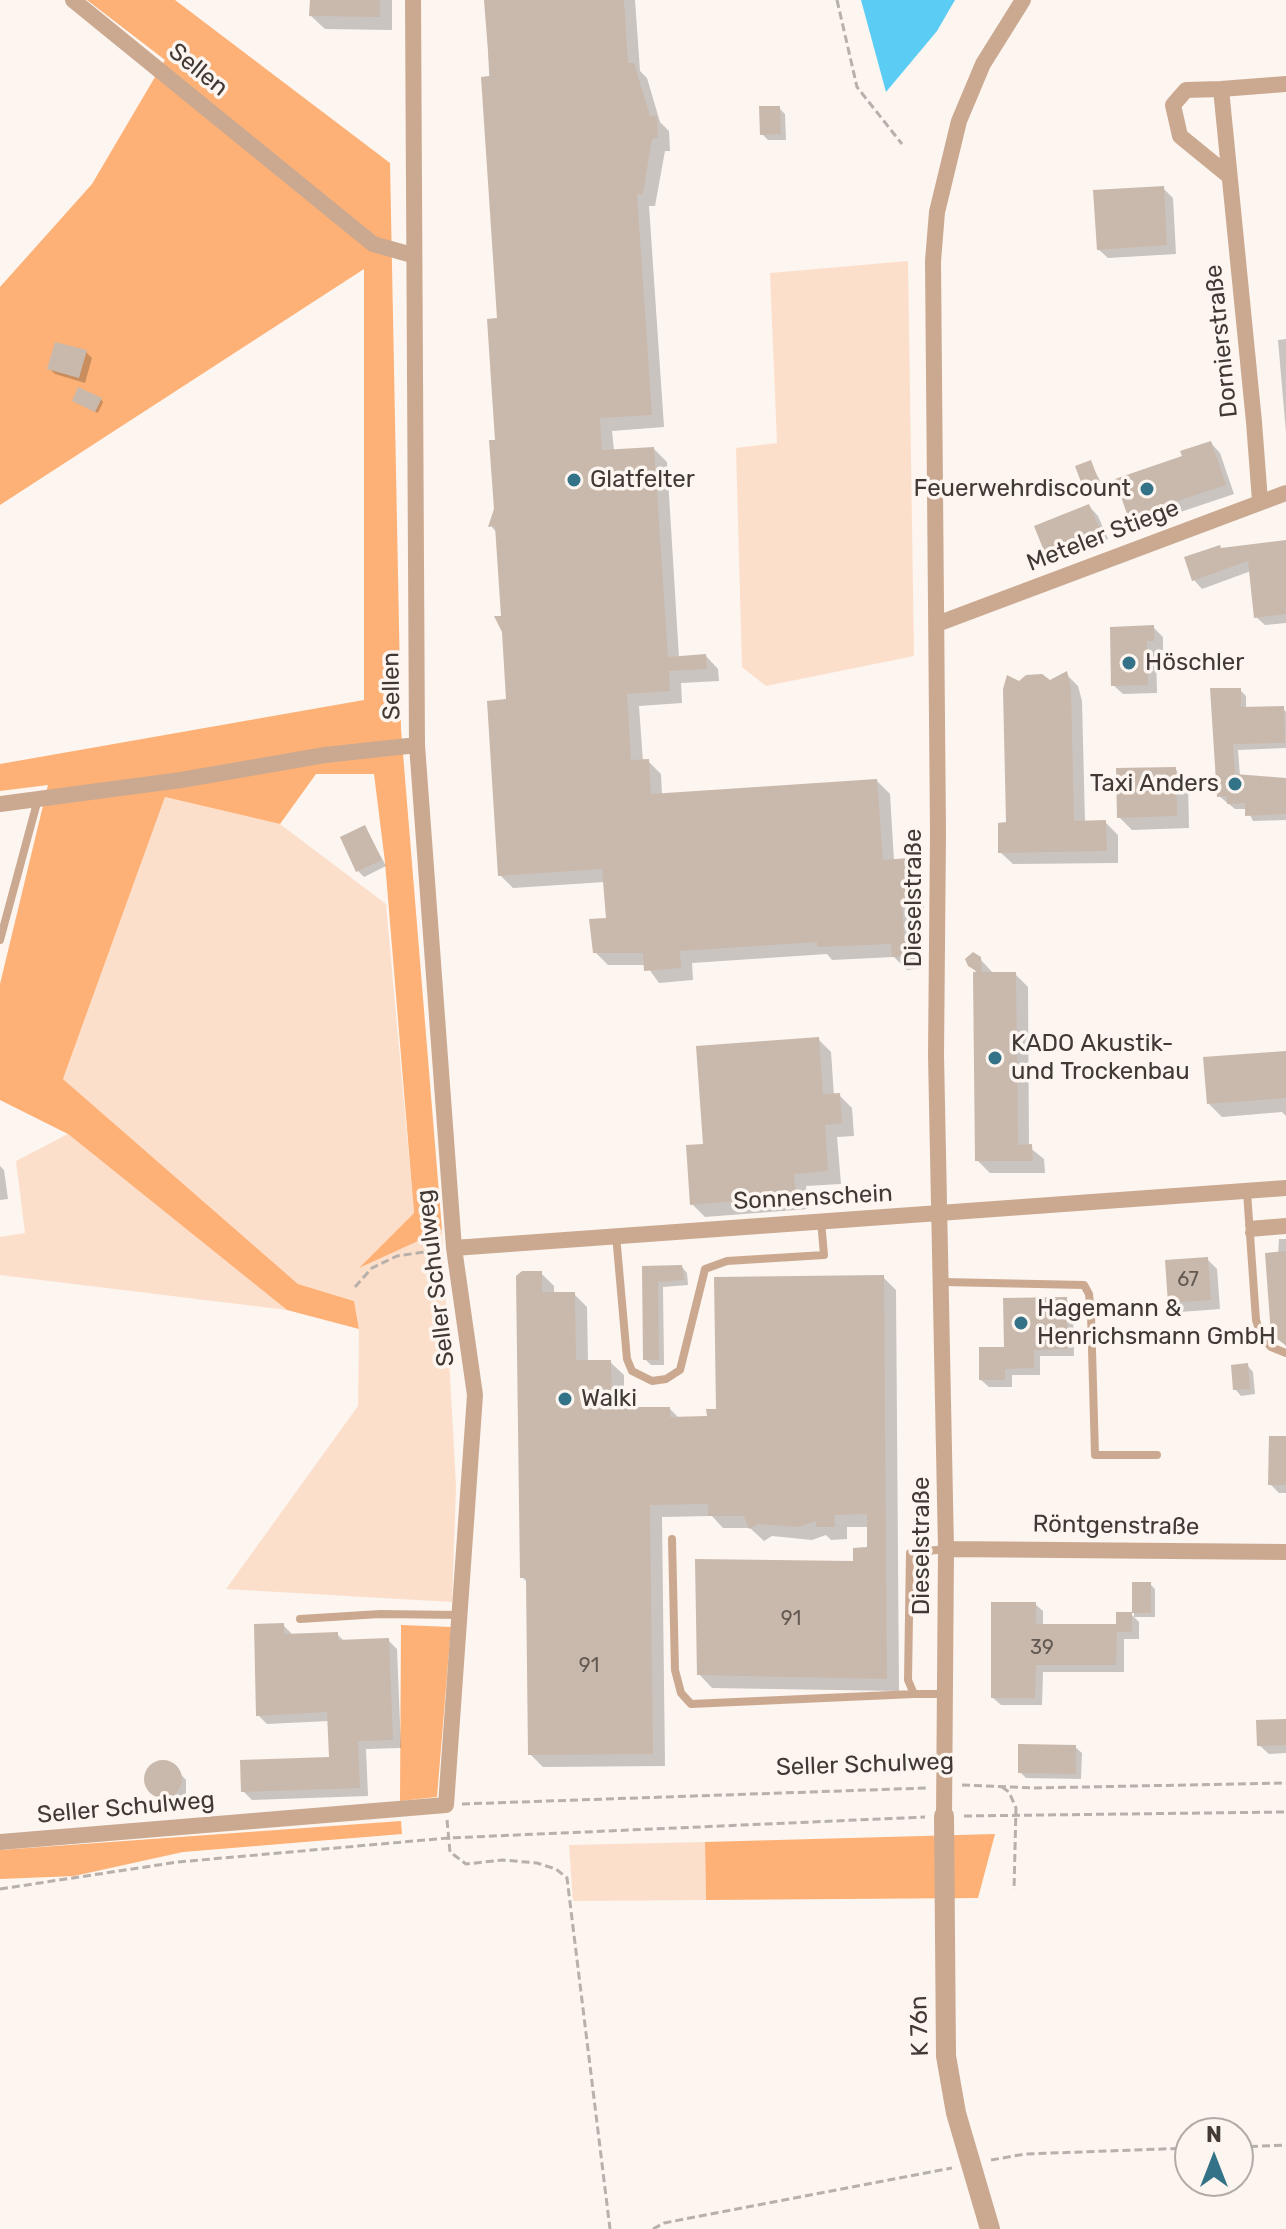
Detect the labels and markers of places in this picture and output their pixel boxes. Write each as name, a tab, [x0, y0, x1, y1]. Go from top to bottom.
place label: Glatfelter	[590, 466, 695, 494]
marker: Glatfelter	[565, 471, 583, 489]
place label: Feuerwehrdiscount	[913, 475, 1131, 503]
marker: Feuerwehrdiscount	[1138, 480, 1156, 498]
place label: Höschler	[1145, 649, 1244, 677]
marker: Höschler	[1120, 654, 1138, 672]
place label: Taxi Anders	[1090, 770, 1219, 798]
marker: Taxi Anders	[1226, 775, 1244, 793]
place label: KADO Akustik- und Trockenbau	[1011, 1030, 1190, 1086]
marker: KADO Akustik- und Trockenbau	[986, 1049, 1004, 1067]
place label: Hagemann & Henrichsmann GmbH	[1037, 1295, 1276, 1351]
marker: Hagemann & Henrichsmann GmbH	[1012, 1314, 1030, 1332]
place label: Walki	[581, 1385, 637, 1413]
marker: Walki	[556, 1390, 574, 1408]

